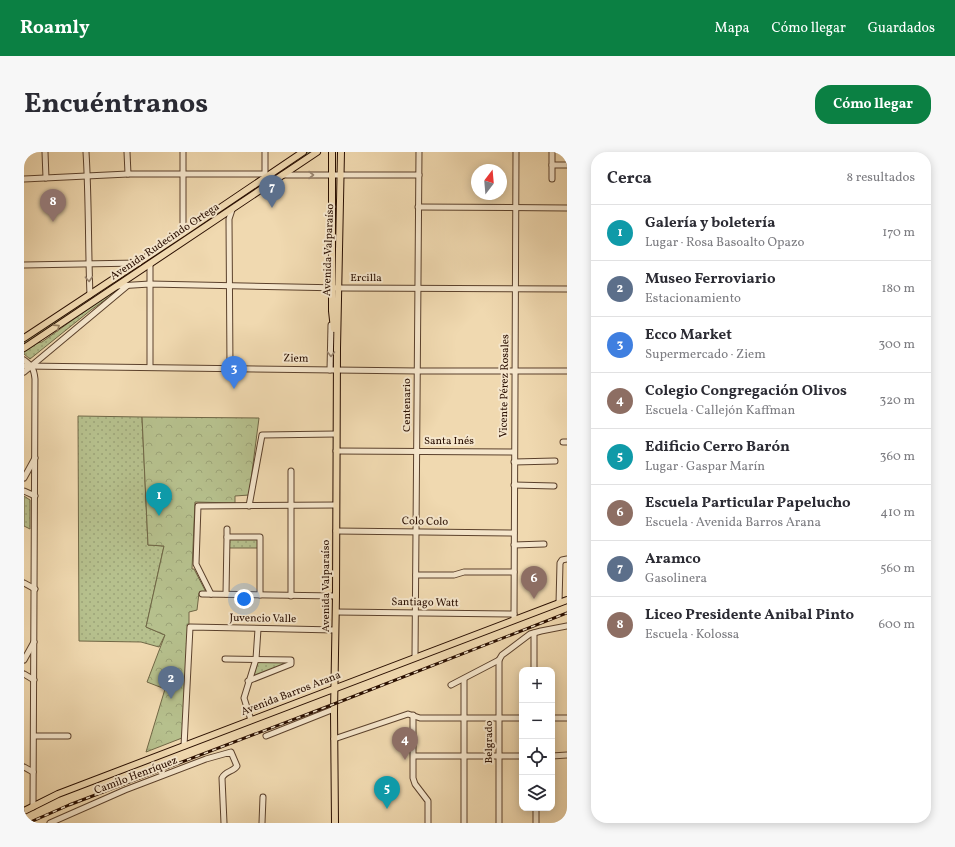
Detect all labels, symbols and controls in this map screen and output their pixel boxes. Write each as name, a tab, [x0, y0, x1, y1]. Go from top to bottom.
text: Roamly	[20, 15, 90, 41]
text: Mapa	[715, 19, 750, 38]
text: Cómo llegar	[772, 19, 846, 38]
text: Guardados	[868, 19, 935, 38]
text: Encuéntranos	[24, 85, 208, 124]
button: Cómo llegar	[815, 85, 931, 124]
north arrow	[471, 164, 507, 200]
text: Cerca	[607, 167, 652, 190]
text: 8 resultados	[847, 169, 915, 187]
one-way arrow	[308, 171, 314, 179]
pin: 7	[259, 175, 285, 208]
pin: 8	[40, 189, 66, 222]
street label: Avenida Rudecindo Ortega	[107, 200, 223, 284]
street label: Avenida Valparaíso	[320, 203, 338, 296]
text: Galería y boletería	[645, 213, 775, 234]
text: 1	[617, 224, 623, 242]
text: 170 m	[882, 224, 915, 242]
text: Lugar · Rosa Basoalto Opazo	[645, 234, 804, 252]
text: Museo Ferroviario	[645, 269, 776, 290]
street label: Ercilla	[350, 271, 382, 286]
one-way arrow	[85, 276, 94, 282]
text: 2	[617, 280, 623, 298]
text: 180 m	[881, 280, 915, 298]
text: Estacionamiento	[645, 290, 741, 308]
one-way arrow	[52, 325, 59, 332]
text: Ecco Market	[645, 325, 732, 346]
street label: Vicente Pérez Rosales	[497, 334, 513, 438]
text: 3	[617, 336, 623, 354]
text: 300 m	[879, 336, 915, 354]
text: Supermercado · Ziem	[645, 346, 766, 364]
street label: Ziem	[283, 351, 309, 367]
one-way arrow	[326, 351, 335, 357]
pin: 3	[221, 356, 247, 389]
street label: Centenario	[400, 378, 415, 432]
text: Colegio Congregación Olivos	[645, 381, 847, 402]
text: 4	[616, 392, 624, 410]
text: 320 m	[880, 392, 915, 410]
text: Escuela · Callejón Kaffman	[645, 402, 795, 420]
street label: Santa Inés	[424, 434, 474, 449]
text: Edificio Cerro Barón	[645, 437, 790, 458]
text: 5	[617, 448, 623, 466]
text: 360 m	[880, 448, 915, 466]
text: Lugar · Gaspar Marín	[645, 458, 765, 476]
pin: 1	[146, 483, 172, 516]
text: Escuela Particular Papelucho	[645, 493, 851, 514]
text: 6	[616, 504, 624, 522]
text: 410 m	[880, 504, 915, 522]
street label: Colo Colo	[402, 514, 448, 530]
text: Escuela · Avenida Barros Arana	[645, 514, 821, 532]
street label: Avenida Valparaíso	[319, 540, 334, 632]
text: Aramco	[645, 549, 701, 570]
text: 7	[617, 560, 623, 578]
text: 560 m	[880, 560, 915, 578]
pin: 6	[521, 566, 547, 599]
text: Gasolinera	[645, 570, 707, 588]
your location	[234, 589, 254, 609]
street label: Santiago Watt	[391, 595, 459, 611]
text: Liceo Presidente Anibal Pinto	[645, 605, 854, 626]
street label: Juvencio Valle	[229, 611, 297, 627]
text: 8	[616, 616, 624, 634]
text: 600 m	[878, 616, 915, 634]
text: Escuela · Kolossa	[645, 626, 739, 644]
pin: 2	[158, 666, 184, 699]
map controls	[519, 667, 555, 811]
button: +	[519, 667, 555, 703]
street label: Avenida Barros Arana	[239, 668, 344, 720]
button: −	[519, 703, 555, 739]
street label: Belgrado	[482, 720, 497, 764]
pin: 4	[392, 727, 418, 760]
button: locate	[519, 739, 555, 775]
street label: Camilo Henríquez	[92, 753, 180, 799]
button: layers	[519, 775, 555, 811]
pin: 5	[374, 776, 400, 809]

